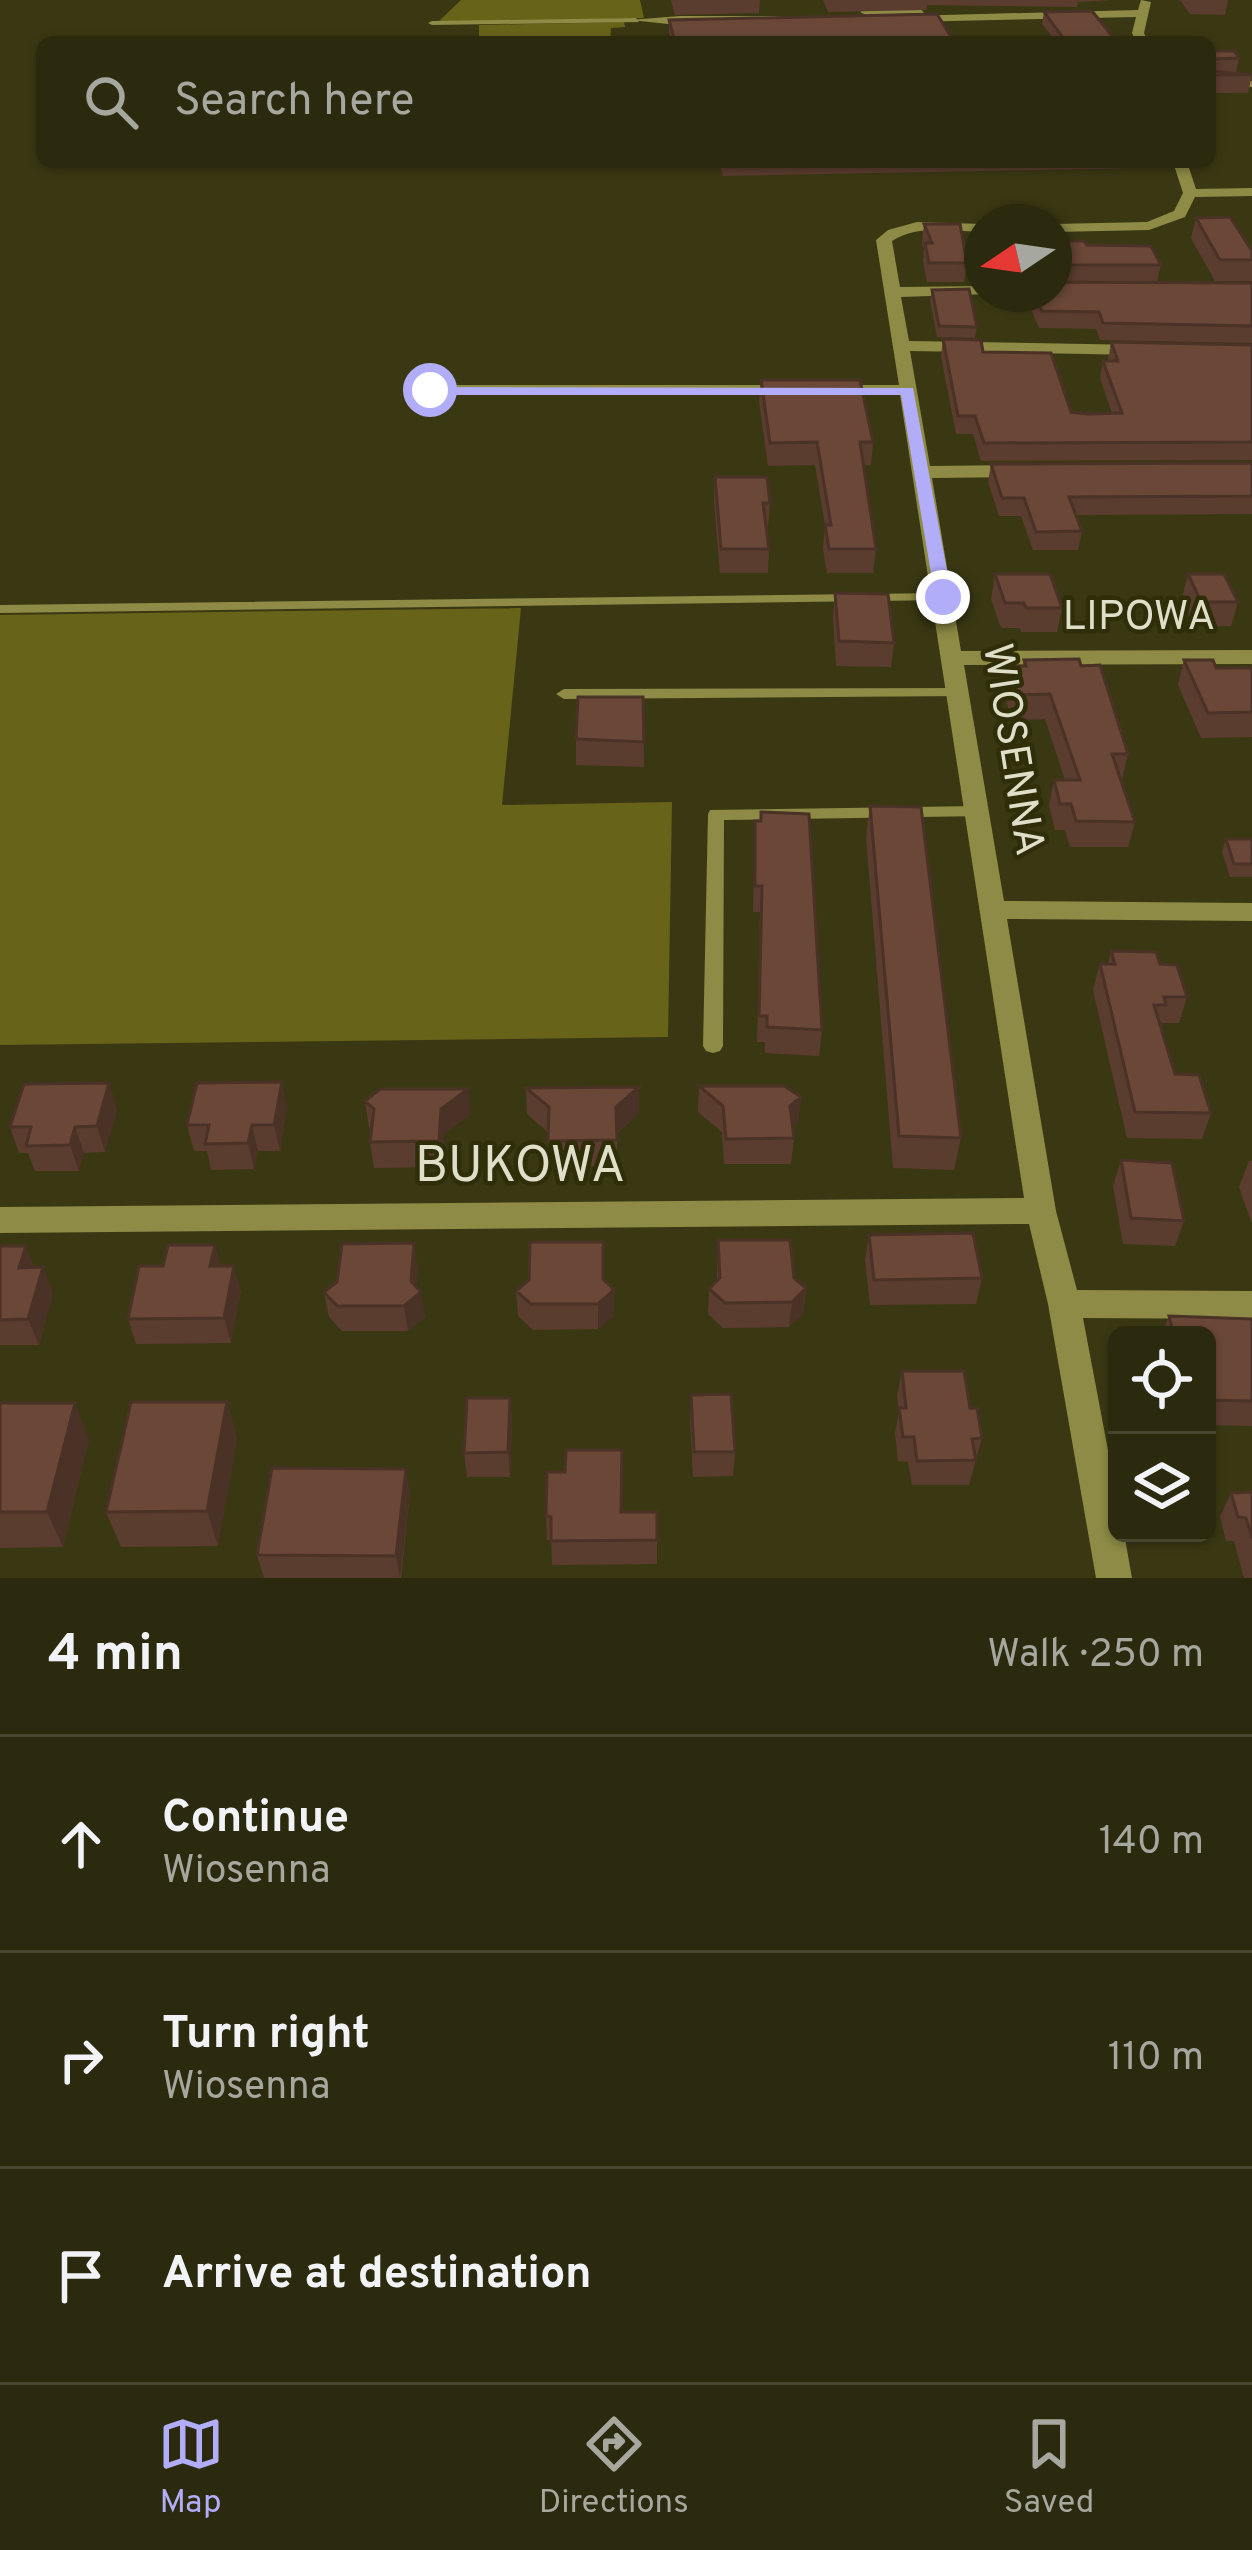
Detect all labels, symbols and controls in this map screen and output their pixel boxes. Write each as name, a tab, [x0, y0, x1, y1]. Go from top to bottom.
search box	[36, 36, 1216, 168]
icon: search	[78, 69, 144, 135]
text: Search here	[174, 74, 414, 131]
north arrow	[964, 204, 1072, 312]
route start	[403, 363, 457, 417]
route end	[916, 570, 970, 624]
street label: LIPOWA	[1063, 592, 1215, 645]
street label: WIOSENNA	[968, 640, 1054, 860]
street label: BUKOWA	[415, 1136, 625, 1201]
map controls	[1108, 1326, 1216, 1542]
button: locate	[1108, 1326, 1216, 1434]
button: layers	[1108, 1434, 1216, 1542]
text: 4 min	[48, 1624, 183, 1689]
text: Walk · 250 m	[987, 1632, 1204, 1681]
text: Continue	[162, 1791, 349, 1848]
icon: ahead	[48, 1811, 114, 1877]
text: 140 m	[1099, 1819, 1204, 1868]
text: Wiosenna	[162, 1848, 330, 1897]
text: Turn right	[162, 2007, 370, 2064]
icon: right	[48, 2027, 114, 2093]
text: 110 m	[1108, 2035, 1204, 2084]
text: Wiosenna	[162, 2064, 330, 2113]
icon: arrive	[48, 2243, 114, 2309]
text: Arrive at destination	[162, 2247, 592, 2304]
tab: Map	[158, 2411, 224, 2525]
tab: Directions	[539, 2411, 689, 2525]
tab: Saved	[1004, 2411, 1094, 2525]

